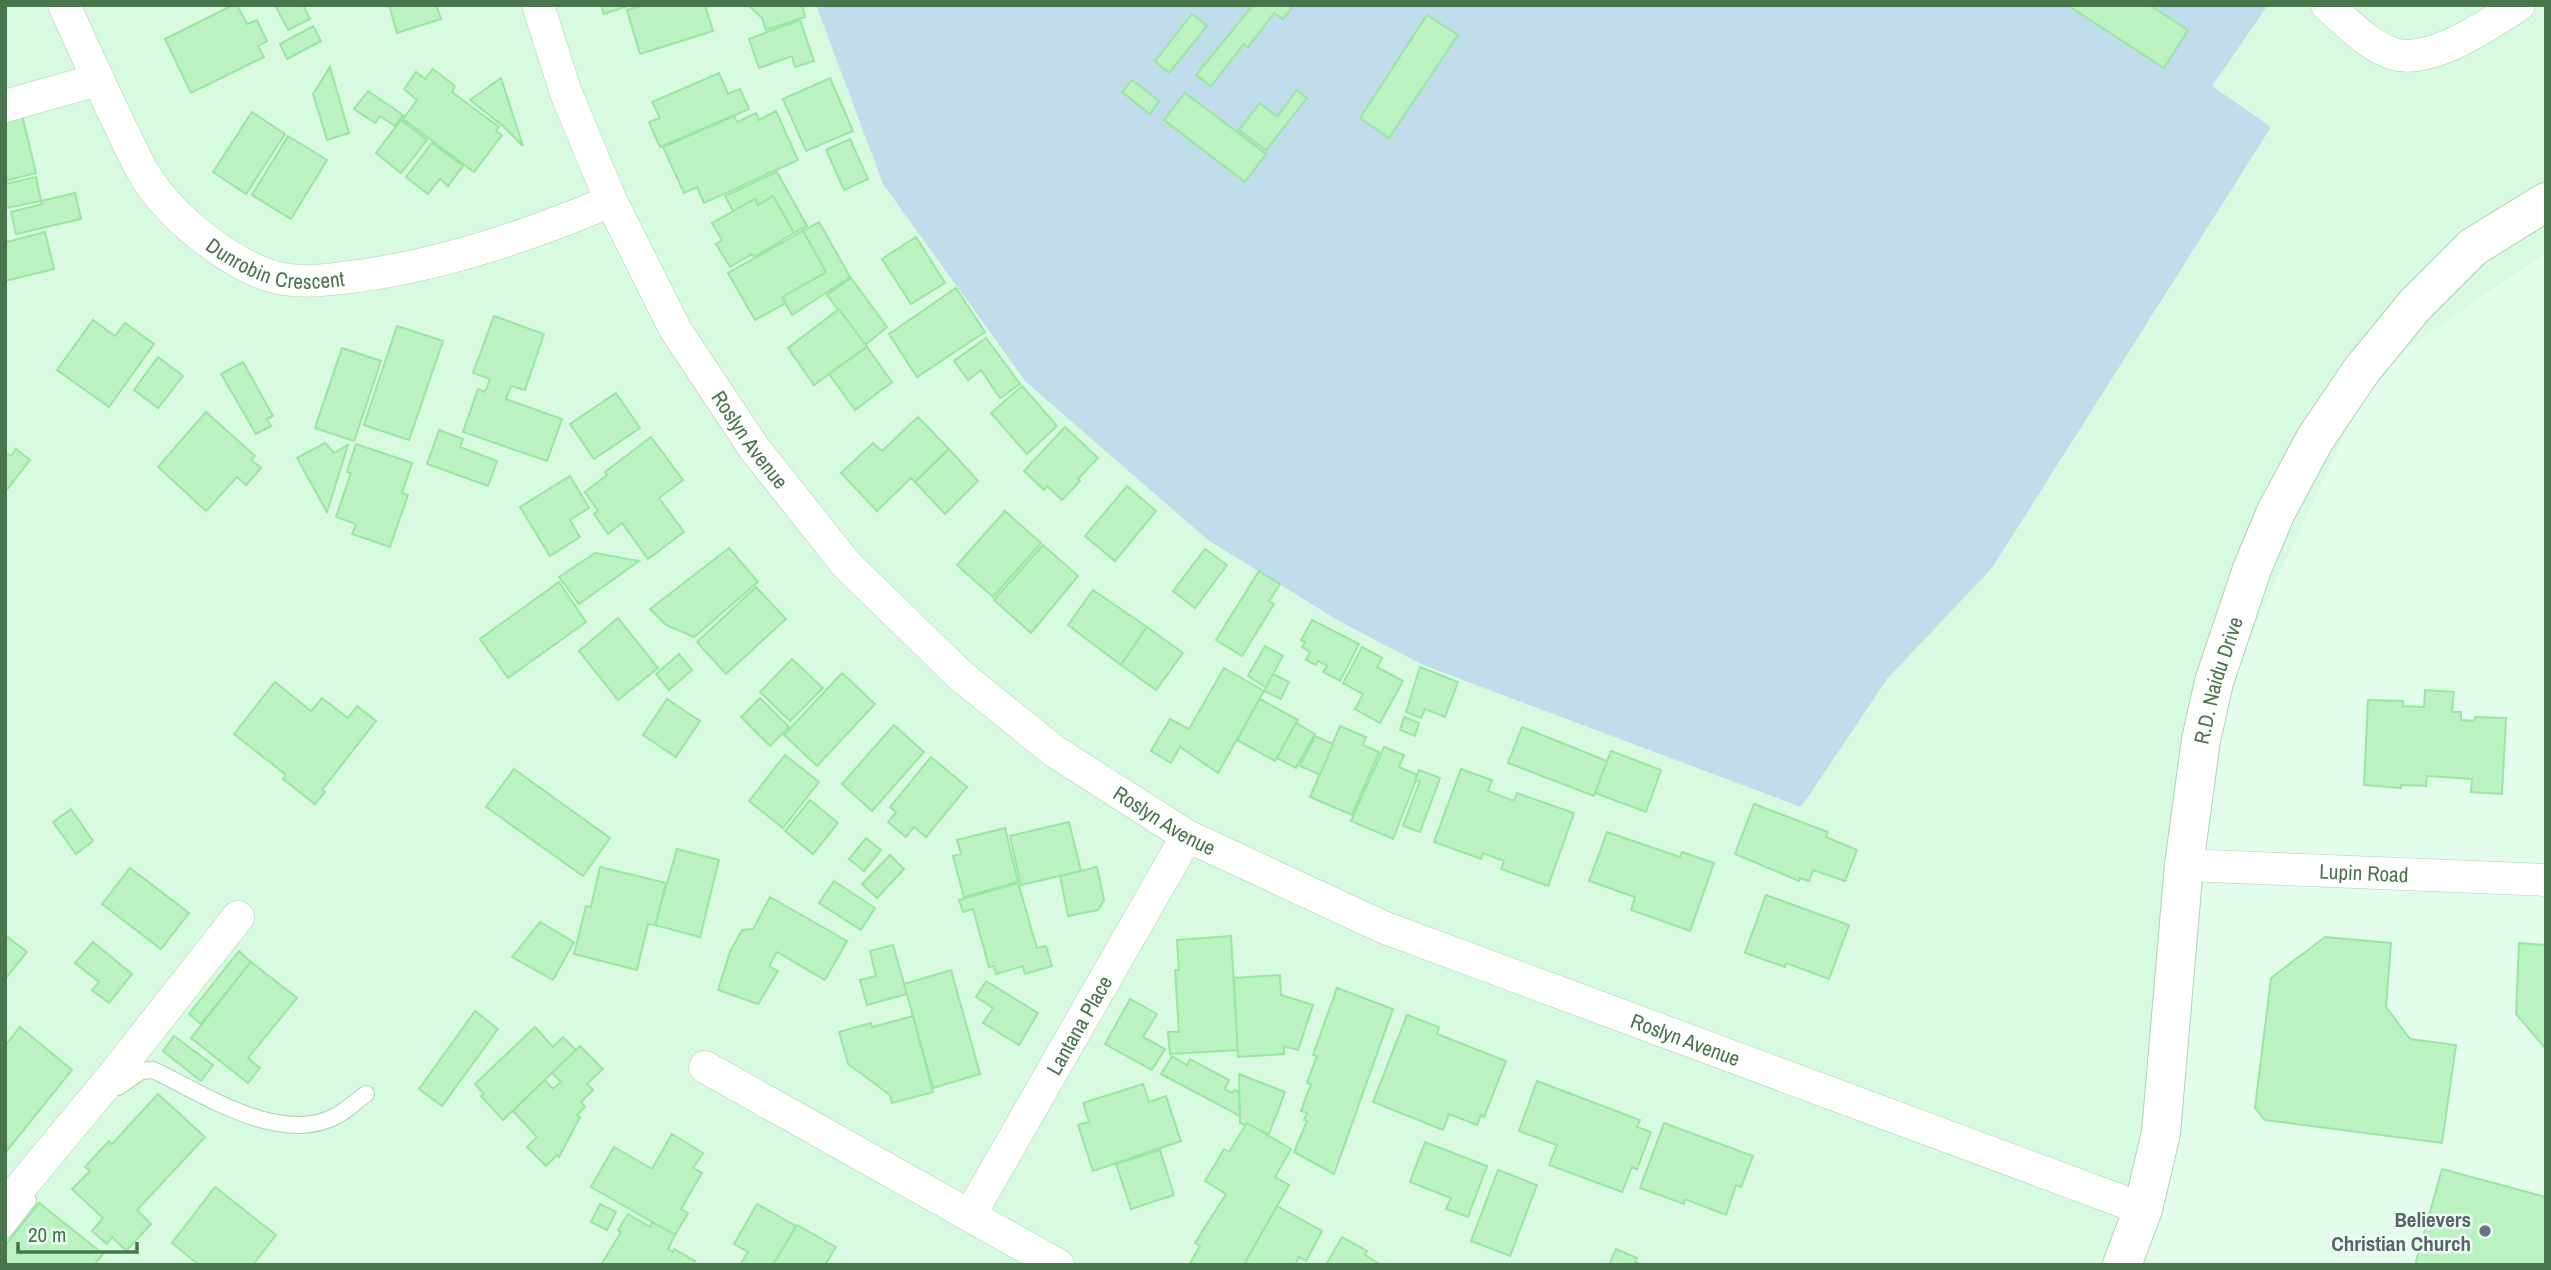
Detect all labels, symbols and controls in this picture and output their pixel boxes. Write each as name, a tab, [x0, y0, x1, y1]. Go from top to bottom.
street label: Dunrobin Crescent	[201, 230, 346, 295]
street label: Roslyn Avenue	[705, 384, 795, 495]
street label: R.D. Naidu Drive	[2186, 613, 2249, 747]
street label: Roslyn Avenue	[1108, 778, 1220, 862]
street label: Lupin Road	[2319, 856, 2409, 889]
street label: Lantana Place	[1039, 970, 1119, 1080]
street label: Roslyn Avenue	[1627, 1006, 1744, 1073]
place label: Believers Christian Church	[2331, 1205, 2471, 1258]
scale bar	[18, 1210, 136, 1254]
text: 20 m	[28, 1220, 66, 1249]
marker: Believers Christian Church	[2477, 1223, 2493, 1239]

